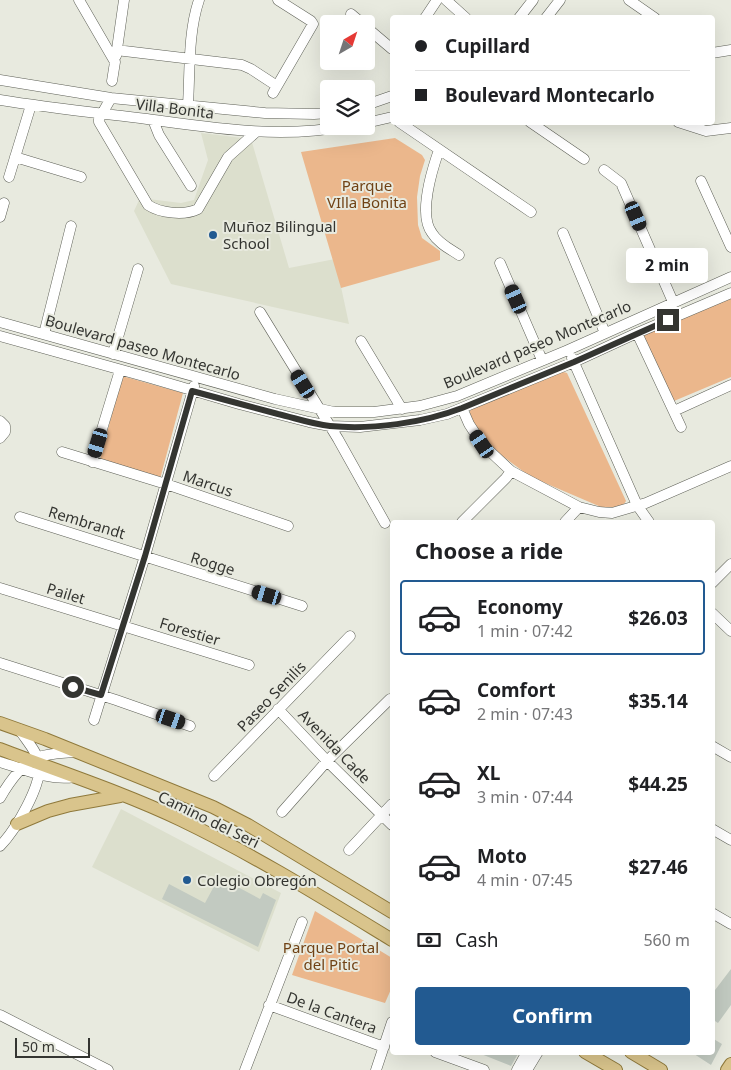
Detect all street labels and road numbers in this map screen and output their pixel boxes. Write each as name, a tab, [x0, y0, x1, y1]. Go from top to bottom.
street label: Villa Bonita	[135, 93, 215, 123]
street label: Boulevard paseo Montecarlo	[440, 295, 634, 393]
street label: Boulevard paseo Montecarlo	[43, 310, 243, 384]
street label: Marcus	[180, 465, 236, 501]
street label: Rembrandt	[46, 501, 128, 543]
street label: Rogge	[188, 547, 238, 579]
street label: Pailet	[44, 578, 88, 608]
street label: Forestier	[157, 612, 223, 650]
street label: Paseo Senilis	[232, 656, 310, 736]
street label: Avenida Cade	[294, 705, 376, 787]
street label: Camino del Seri	[155, 786, 263, 852]
street label: De la Cantera	[284, 986, 380, 1038]

